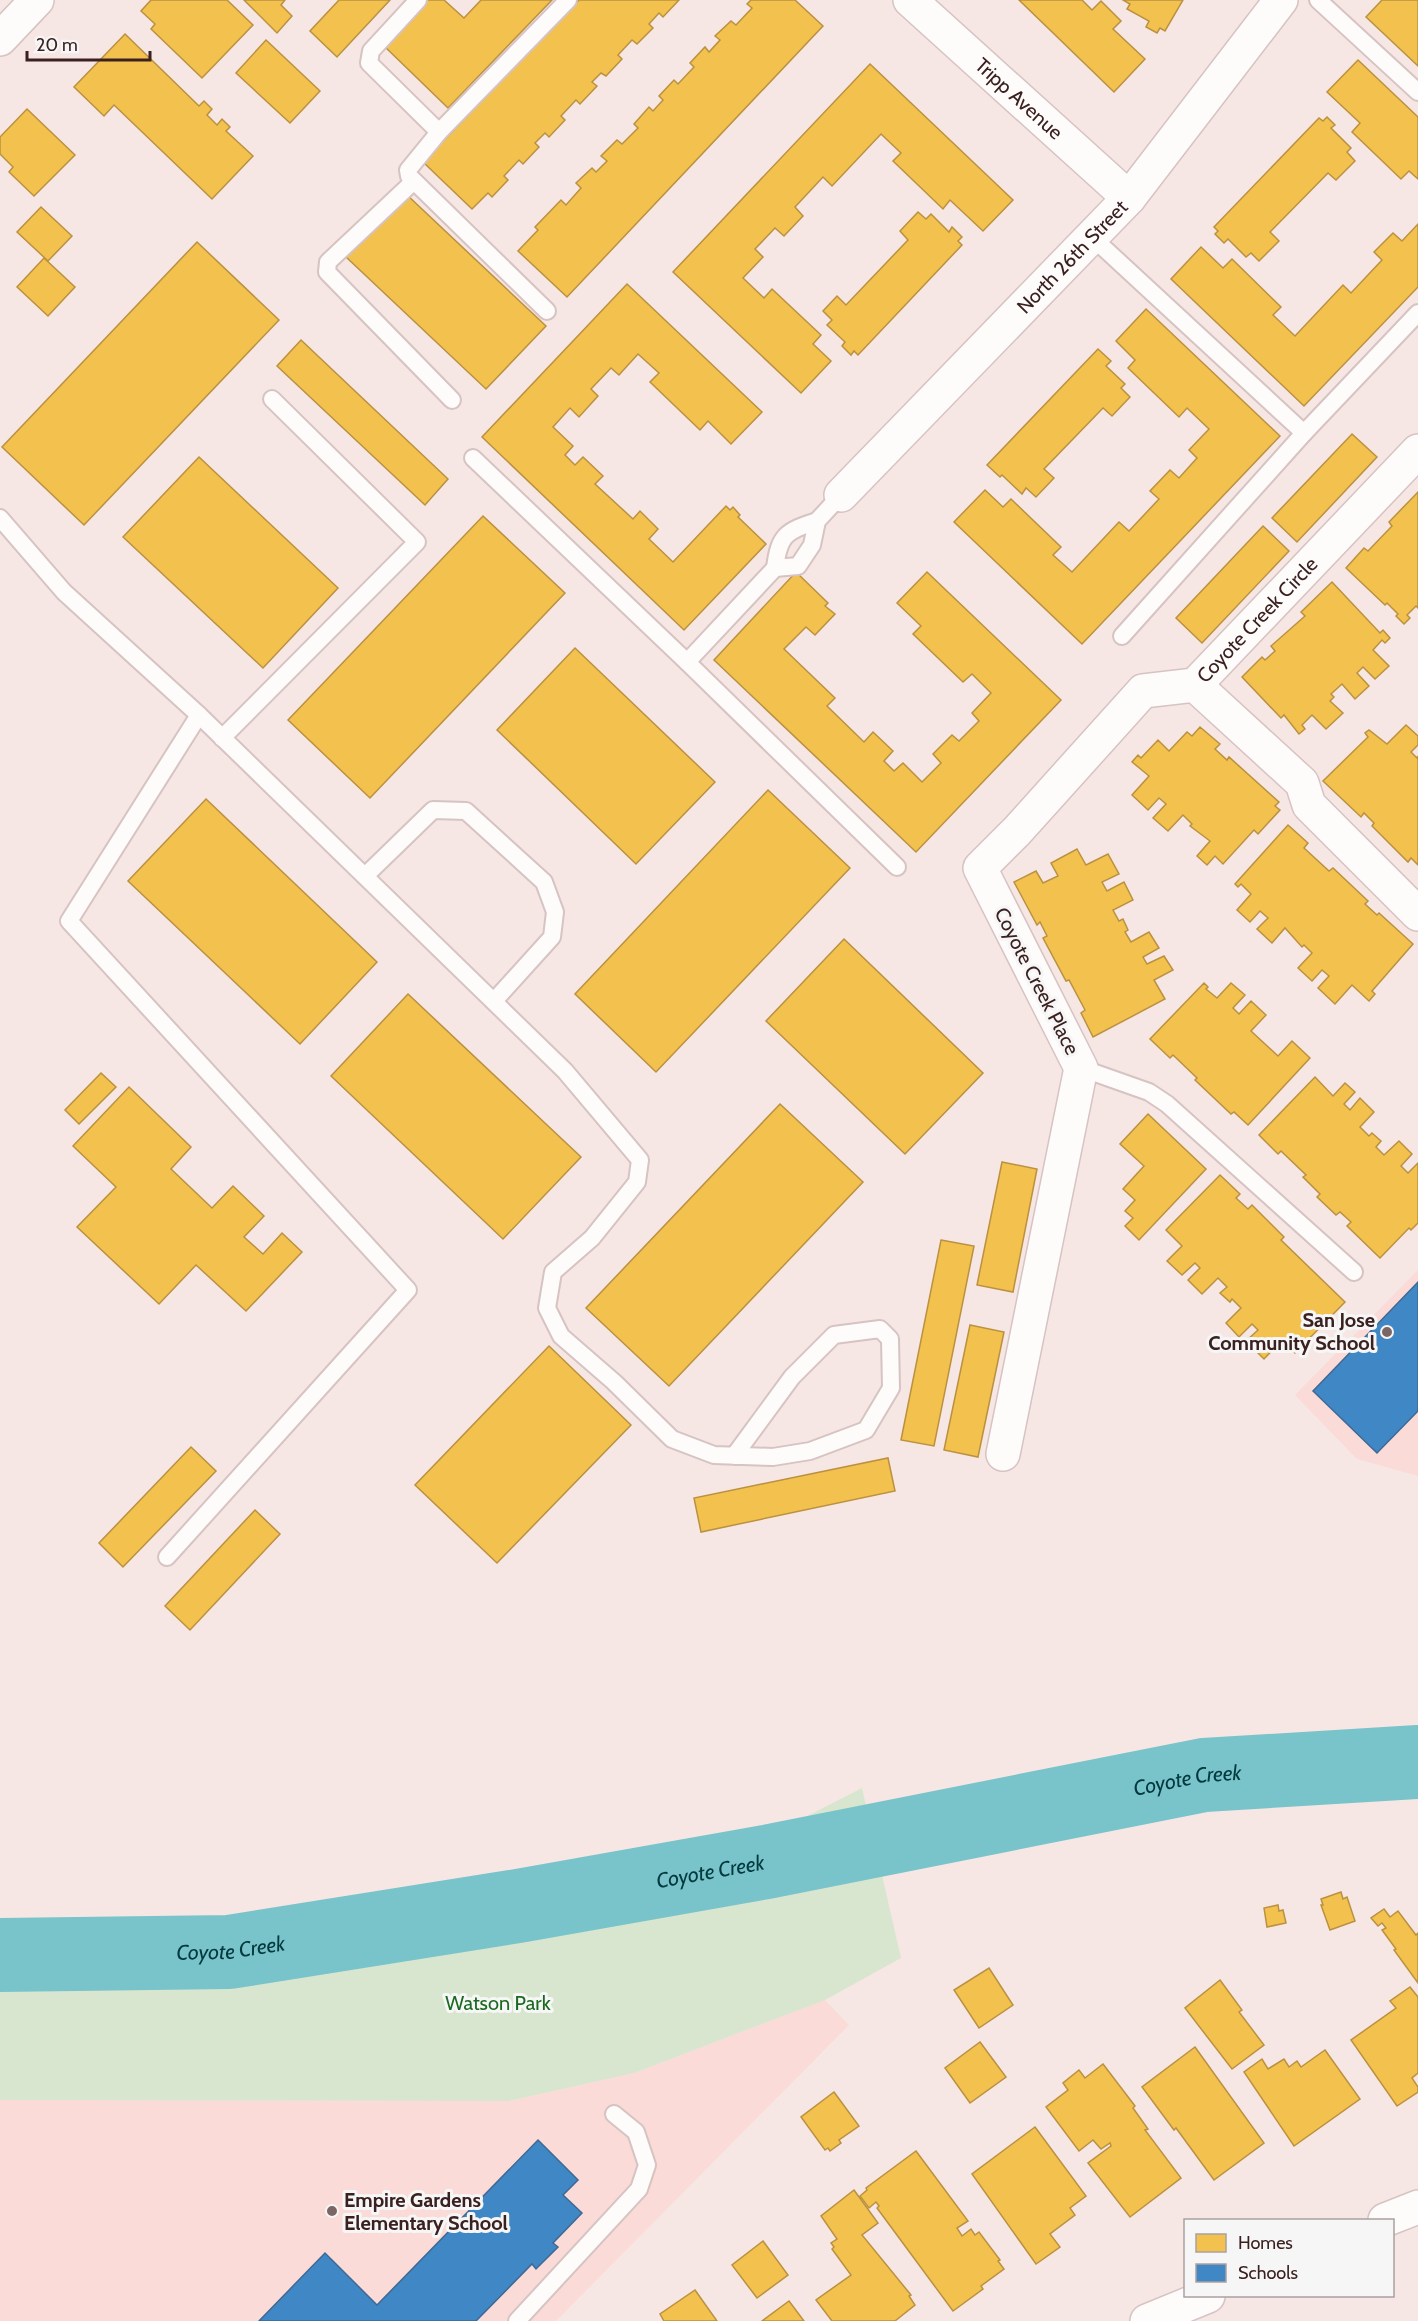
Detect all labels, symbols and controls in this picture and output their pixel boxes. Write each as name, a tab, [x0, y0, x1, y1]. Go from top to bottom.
scale bar	[27, 24, 150, 62]
text: 20 m	[36, 34, 78, 56]
street label: Tripp Avenue	[970, 53, 1068, 144]
street label: North 26th Street	[1012, 195, 1133, 318]
street label: Coyote Creek Circle	[1192, 552, 1323, 688]
street label: Coyote Creek Place	[990, 903, 1084, 1059]
place label: San Jose Community School	[1208, 1308, 1375, 1355]
marker: San Jose Community School	[1380, 1325, 1394, 1339]
water label: Coyote Creek	[1131, 1760, 1243, 1801]
water label: Coyote Creek	[654, 1849, 767, 1893]
water label: Coyote Creek	[176, 1930, 288, 1965]
park label: Watson Park	[445, 1991, 551, 2015]
place label: Empire Gardens Elementary School	[344, 2188, 508, 2235]
marker: Empire Gardens Elementary School	[325, 2204, 339, 2218]
legend	[1184, 2219, 1394, 2297]
text: Homes	[1238, 2232, 1293, 2254]
text: Schools	[1238, 2262, 1298, 2284]

